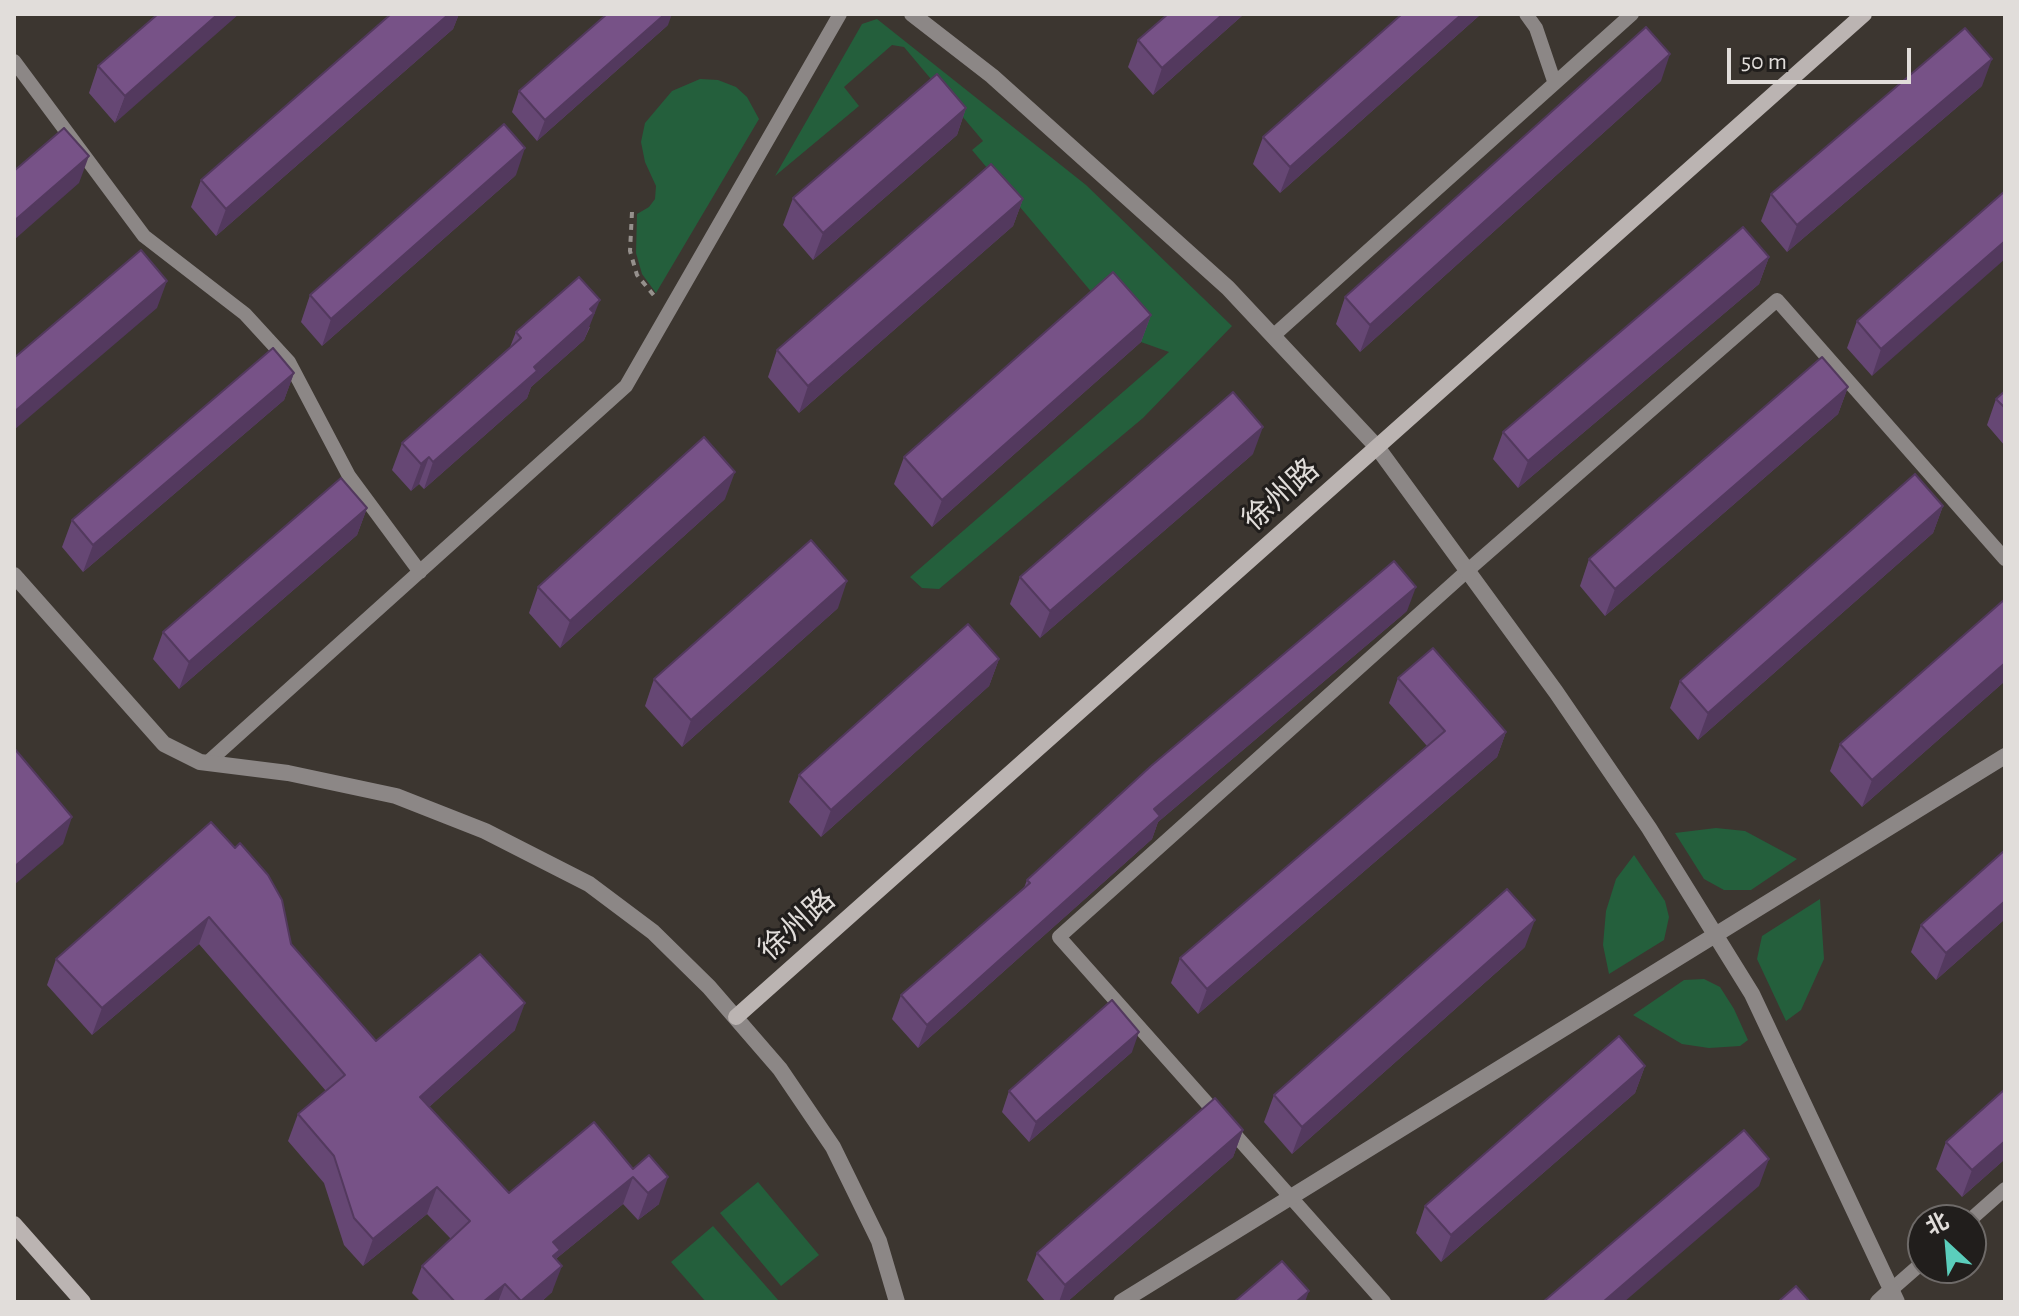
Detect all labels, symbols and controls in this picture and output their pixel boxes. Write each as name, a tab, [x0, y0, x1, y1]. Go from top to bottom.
scale bar	[1731, 32, 1915, 82]
text: 50 m	[1741, 50, 1787, 74]
street label: 徐州路	[1236, 452, 1326, 538]
street label: 徐州路	[752, 882, 842, 968]
north arrow	[1907, 1204, 1987, 1284]
text: 北	[1923, 1210, 1952, 1239]

